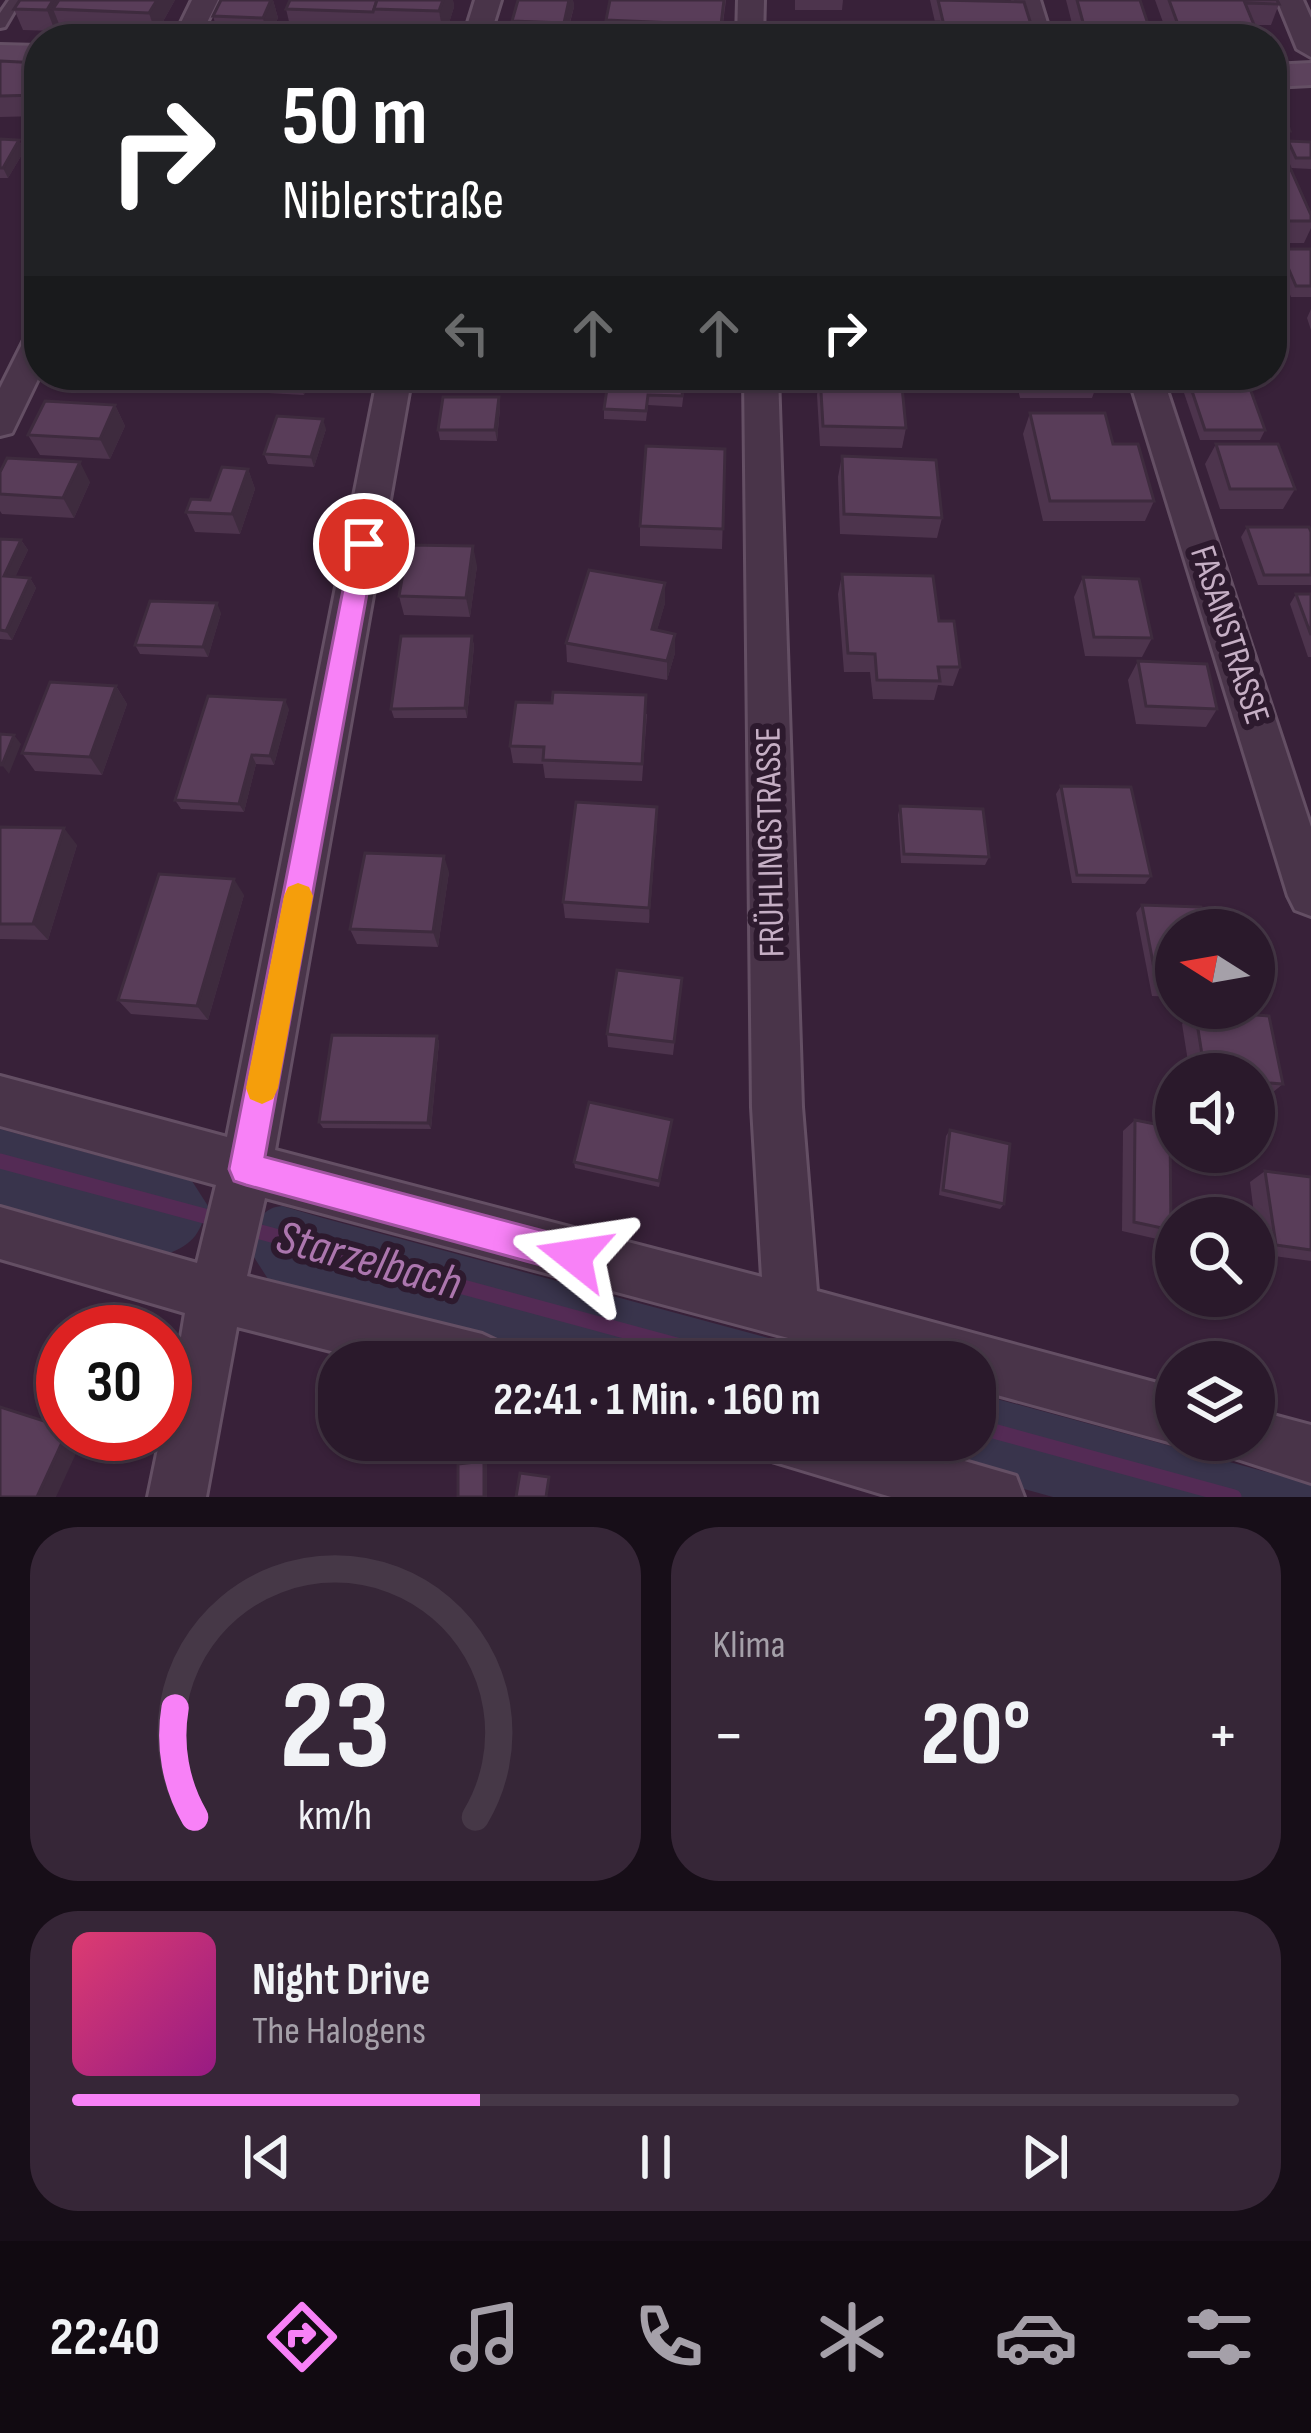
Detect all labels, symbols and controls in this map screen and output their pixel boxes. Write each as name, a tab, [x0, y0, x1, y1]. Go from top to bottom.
text: 50 m	[282, 67, 428, 168]
icon: right	[84, 72, 240, 228]
text: Niblerstraße	[282, 169, 504, 234]
icon: left	[434, 300, 500, 366]
icon: ahead	[560, 300, 626, 366]
icon: ahead	[686, 300, 752, 366]
icon: right	[812, 300, 878, 366]
pin	[313, 493, 415, 595]
icon: arrive	[331, 511, 397, 577]
street label: FASANSTRASSE	[1180, 541, 1278, 729]
street label: FRÜHLINGSTRASSE	[747, 727, 795, 957]
north arrow	[1155, 909, 1275, 1029]
map controls	[1155, 909, 1275, 1461]
button: sound	[1155, 1053, 1275, 1173]
position arrow	[511, 1193, 637, 1319]
button: search	[1155, 1197, 1275, 1317]
water label: Starzelbach	[270, 1209, 468, 1313]
speed limit sign: 30	[36, 1305, 192, 1461]
button: layers	[1155, 1341, 1275, 1461]
text: 22:41 · 1 Min. · 160 m	[493, 1373, 821, 1428]
text: Klima	[713, 1622, 786, 1669]
text: 23	[280, 1654, 391, 1803]
text: 20°	[921, 1682, 1031, 1790]
text: −	[713, 1697, 745, 1776]
text: +	[1207, 1697, 1239, 1776]
text: km/h	[298, 1790, 372, 1842]
text: Night Drive	[252, 1953, 430, 2008]
text: The Halogens	[252, 2008, 426, 2055]
icon: previous	[234, 2124, 300, 2190]
icon: pause	[623, 2124, 689, 2190]
icon: next	[1012, 2124, 1078, 2190]
icon: directions	[260, 2295, 344, 2379]
icon: music	[443, 2295, 527, 2379]
icon: phone	[627, 2295, 711, 2379]
icon: climate	[810, 2295, 894, 2379]
icon: car	[994, 2295, 1078, 2379]
icon: filters	[1177, 2295, 1261, 2379]
text: 22:40	[50, 2305, 160, 2370]

